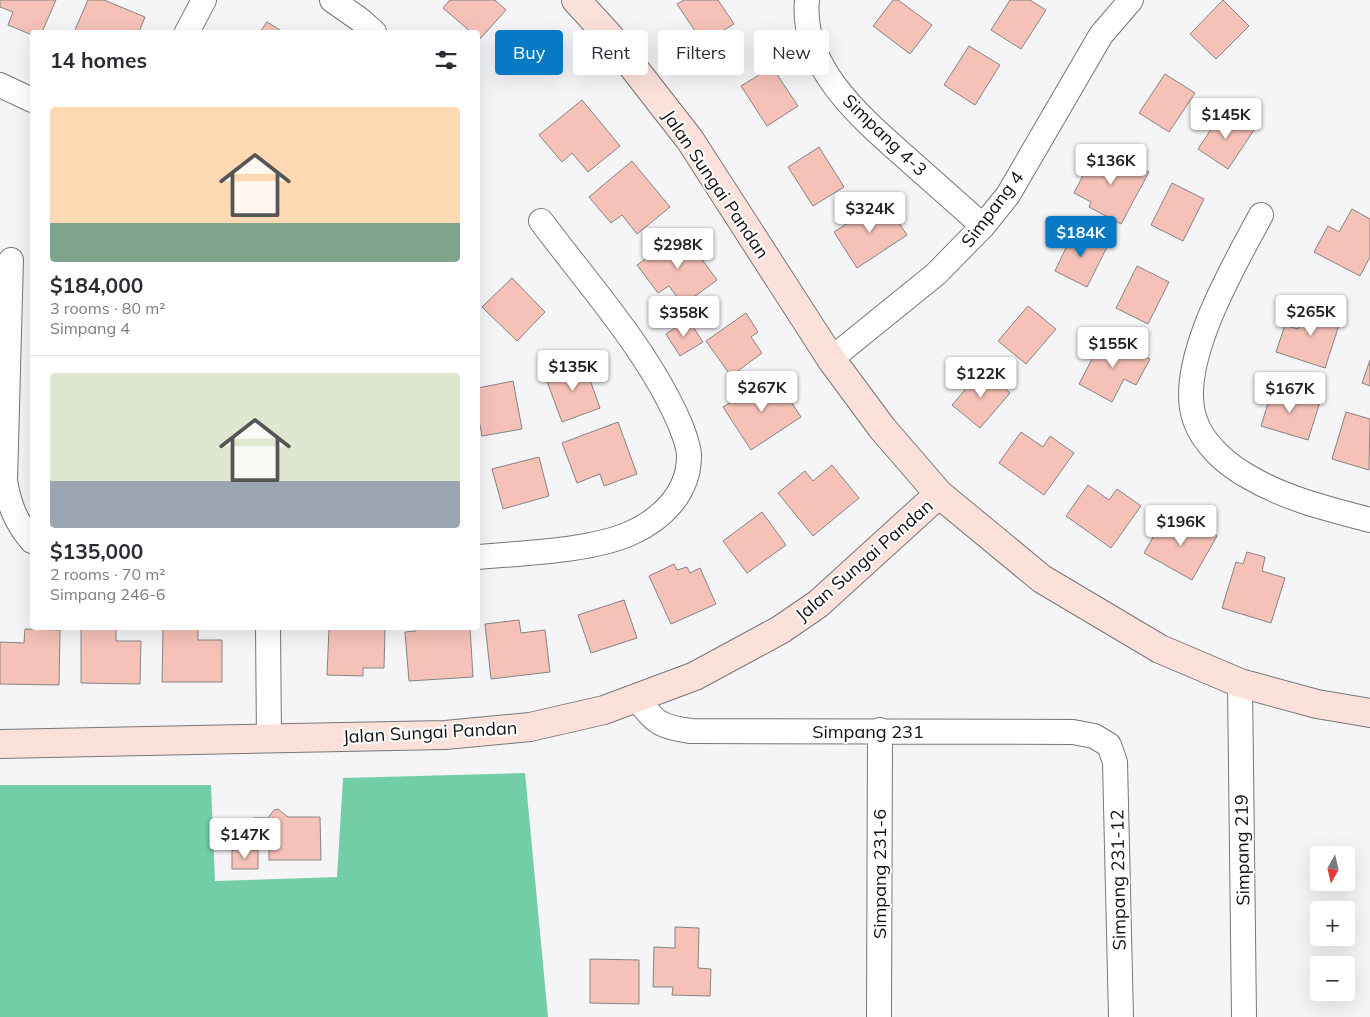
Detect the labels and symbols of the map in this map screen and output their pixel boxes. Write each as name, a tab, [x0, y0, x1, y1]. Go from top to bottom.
street label: Simpang 4-3	[838, 89, 932, 181]
pin: $145K	[1191, 98, 1261, 140]
street label: Jalan Sungai Pandan	[658, 105, 774, 263]
pin: $136K	[1076, 144, 1146, 186]
street label: Simpang 4	[956, 166, 1028, 252]
pin: $324K	[835, 192, 905, 234]
pin: $184K	[1046, 216, 1116, 258]
pin: $298K	[643, 228, 713, 270]
pin: $265K	[1276, 294, 1346, 337]
pin: $358K	[649, 296, 719, 338]
pin: $155K	[1078, 326, 1148, 369]
pin: $135K	[538, 350, 608, 392]
pin: $122K	[946, 356, 1016, 399]
pin: $267K	[727, 370, 797, 413]
pin: $167K	[1255, 372, 1325, 414]
street label: Jalan Sungai Pandan	[791, 494, 937, 626]
pin: $196K	[1146, 504, 1216, 547]
street label: Jalan Sungai Pandan	[342, 716, 518, 748]
street label: Simpang 231	[812, 720, 924, 743]
street label: Simpang 219	[1230, 794, 1254, 906]
street label: Simpang 231-6	[868, 809, 891, 939]
street label: Simpang 231-12	[1105, 809, 1131, 951]
pin: $147K	[210, 818, 280, 860]
north arrow	[1310, 846, 1355, 891]

